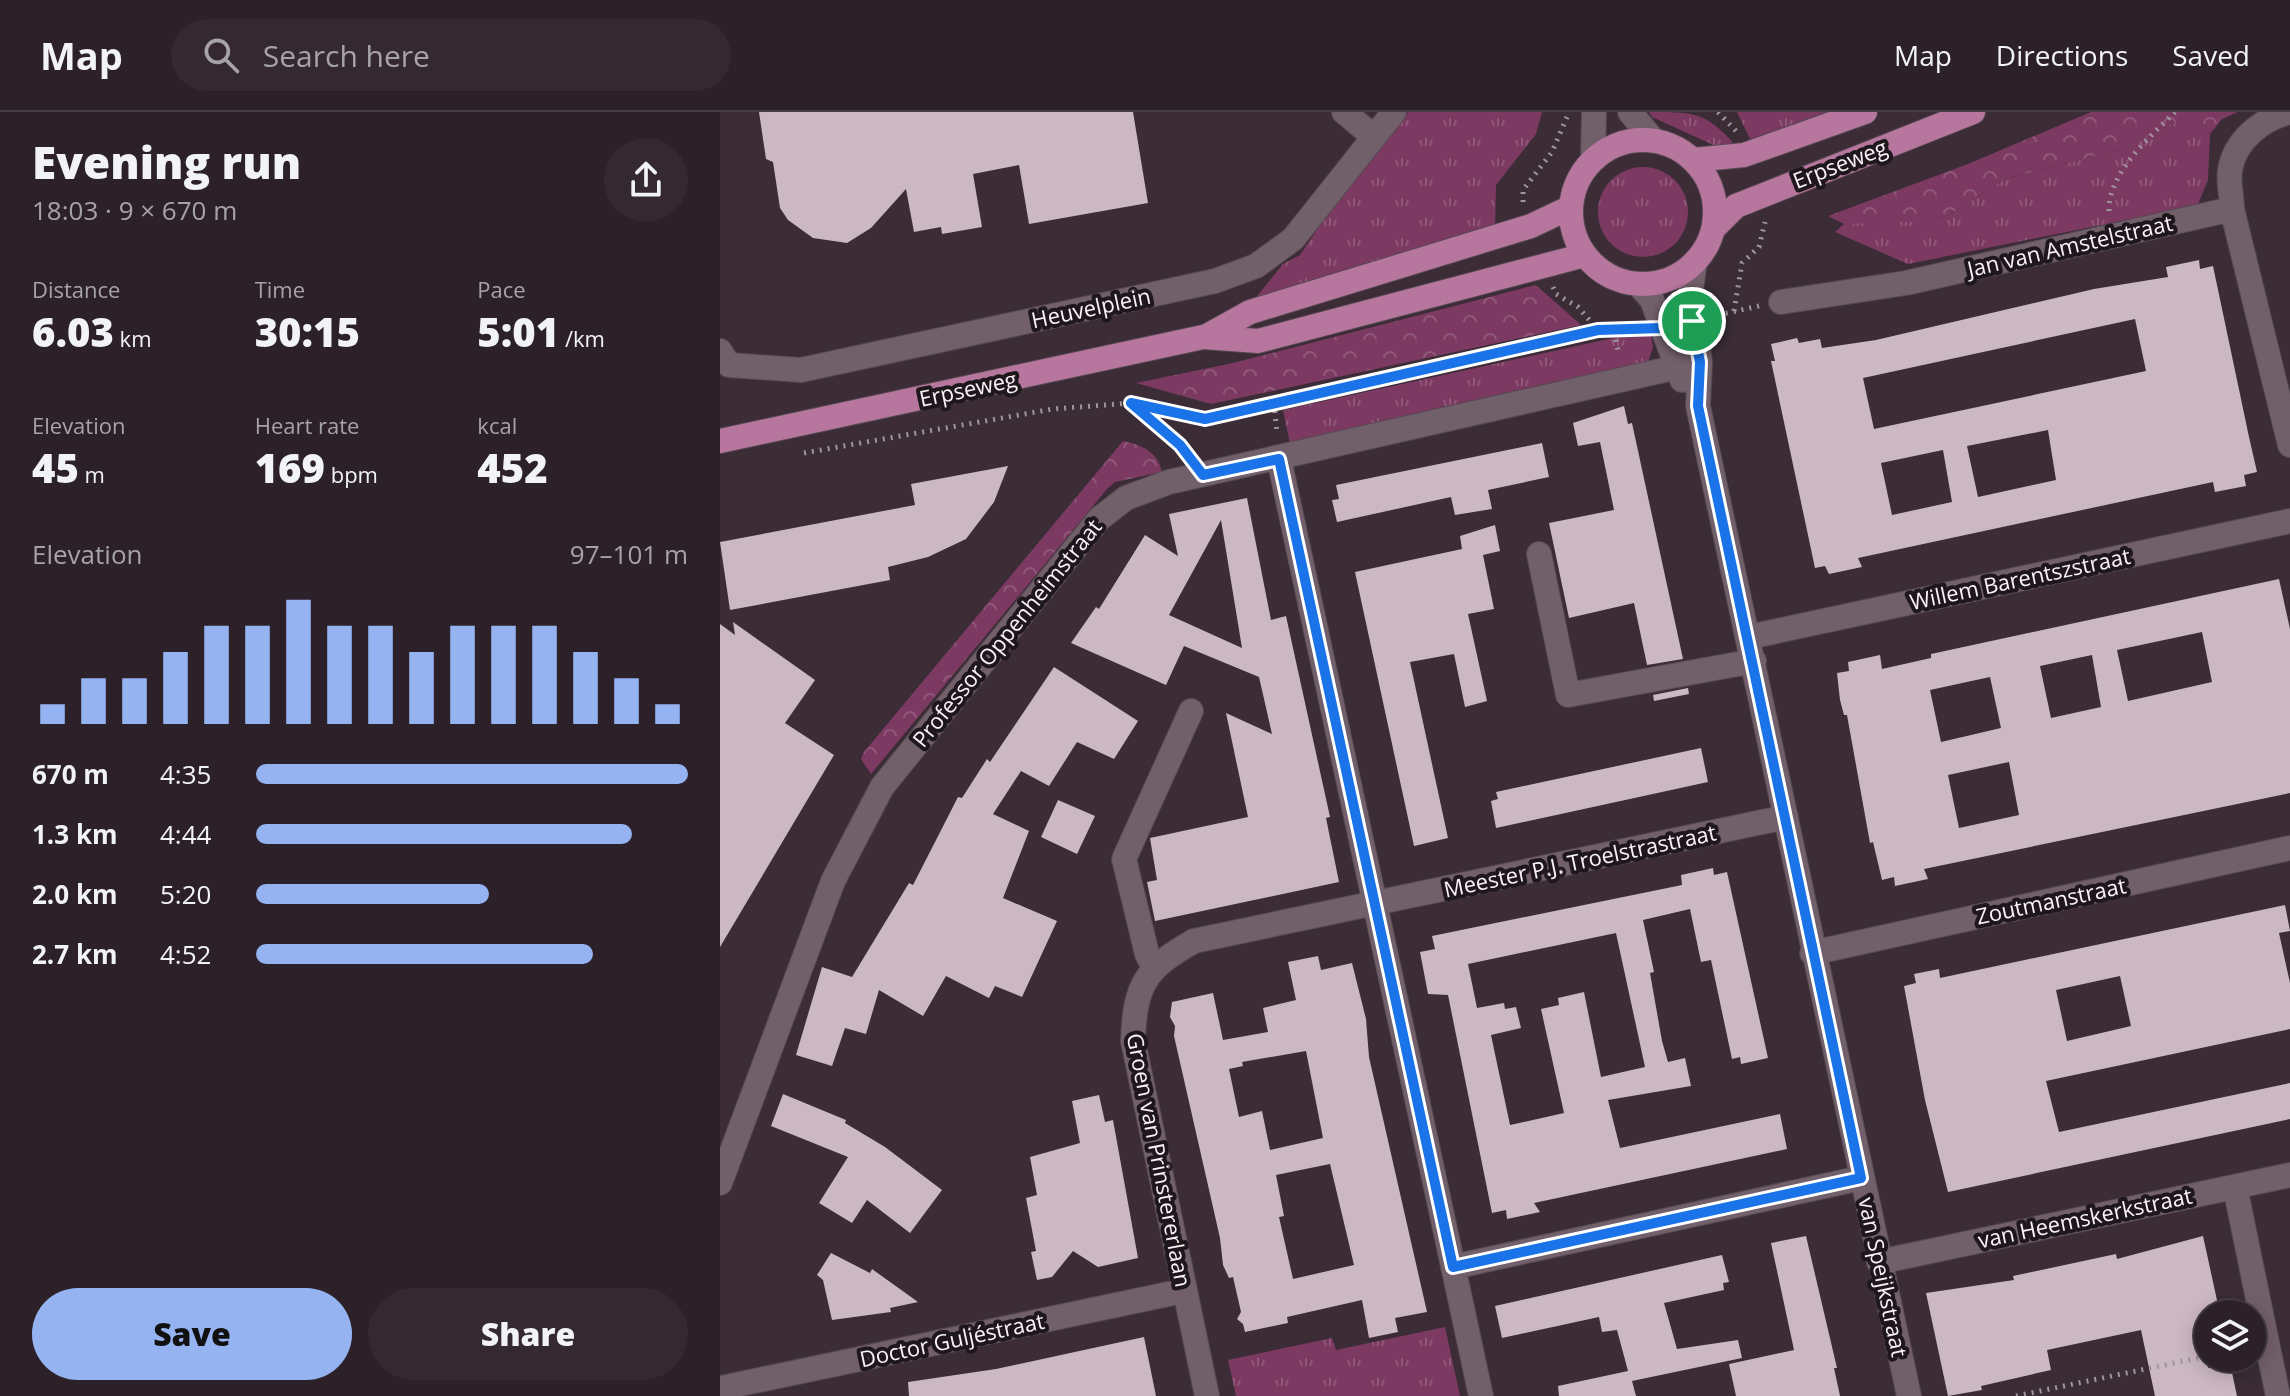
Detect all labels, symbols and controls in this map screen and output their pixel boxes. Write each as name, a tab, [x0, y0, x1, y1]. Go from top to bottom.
search box	[171, 19, 731, 91]
text: Map	[40, 29, 123, 81]
icon: search	[199, 33, 243, 77]
text: Search here	[263, 35, 430, 76]
text: Map	[1894, 36, 1952, 74]
text: Directions	[1996, 36, 2128, 74]
text: Saved	[2172, 36, 2250, 74]
street label: Erpseweg	[1788, 131, 1891, 195]
text: Evening run	[32, 132, 301, 192]
button: share	[604, 138, 688, 222]
text: 18:03 · 9 × 670 m	[32, 192, 237, 228]
street label: Jan van Amstelstraat	[1962, 207, 2176, 284]
text: Distance	[32, 274, 120, 304]
text: Time	[255, 274, 305, 304]
text: Pace	[477, 274, 526, 304]
street label: Heuvelplein	[1028, 280, 1153, 334]
pin	[1658, 287, 1726, 355]
icon: arrive	[1670, 299, 1714, 343]
text: 6.03	[32, 304, 114, 359]
text: 30:15	[255, 304, 360, 359]
text: 5:01	[477, 304, 559, 359]
text: km	[114, 323, 152, 353]
text: /km	[559, 323, 605, 353]
street label: Erpseweg	[916, 363, 1019, 413]
text: Elevation	[32, 410, 125, 440]
text: Heart rate	[255, 410, 359, 440]
text: kcal	[477, 410, 517, 440]
text: 45	[32, 440, 79, 495]
text: 169	[255, 440, 325, 495]
text: 452	[477, 440, 548, 495]
text: m	[79, 459, 105, 489]
text: bpm	[325, 459, 378, 489]
street label: Professor Oppenheimstraat	[905, 512, 1108, 753]
text: Elevation	[32, 536, 142, 572]
text: 97–101 m	[570, 536, 688, 572]
street label: Willem Barentszstraat	[1907, 540, 2133, 616]
text: 670 m	[32, 756, 109, 792]
text: 4:35	[160, 756, 211, 792]
text: 1.3 km	[32, 816, 118, 852]
text: 4:44	[160, 816, 211, 852]
street label: Meester P.J. Troelstrastraat	[1441, 816, 1719, 904]
street label: Zoutmanstraat	[1973, 869, 2129, 931]
text: 2.0 km	[32, 876, 118, 912]
text: 5:20	[160, 876, 211, 912]
text: 2.7 km	[32, 936, 118, 972]
text: 4:52	[160, 936, 211, 972]
street label: Groen van Prinstererlaan	[1121, 1030, 1199, 1289]
street label: van Heemskerkstraat	[1975, 1180, 2195, 1254]
street label: van Speijkstraat	[1852, 1194, 1916, 1360]
button: Save	[32, 1288, 352, 1380]
button: Share	[368, 1288, 688, 1380]
map controls	[2194, 1300, 2266, 1372]
button: layers	[2194, 1300, 2266, 1372]
street label: Doctor Guljéstraat	[857, 1305, 1047, 1373]

